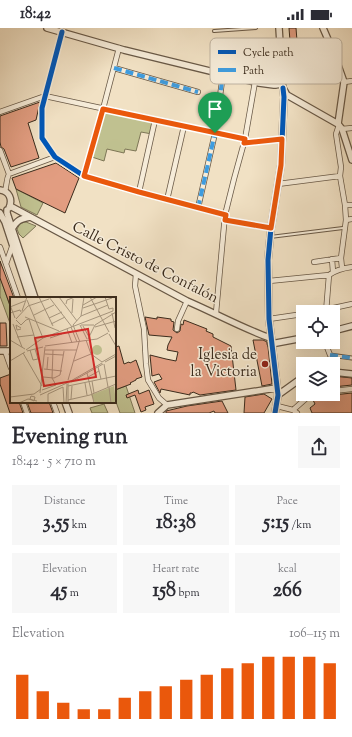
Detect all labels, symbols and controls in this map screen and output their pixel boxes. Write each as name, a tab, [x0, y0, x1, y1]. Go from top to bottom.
text: 18:42	[20, 4, 51, 25]
legend	[210, 38, 342, 84]
text: Cycle path	[243, 45, 294, 61]
text: Path	[243, 63, 265, 79]
pin	[198, 92, 232, 133]
icon: arrive	[204, 98, 226, 120]
street label: Calle Cristo de Confalón	[68, 217, 222, 309]
inset map	[10, 297, 116, 403]
map controls	[296, 305, 340, 401]
button: locate	[296, 305, 340, 349]
place label: Iglesia de la Victoria	[190, 345, 257, 383]
button: layers	[296, 357, 340, 401]
marker: Iglesia de la Victoria	[260, 359, 270, 369]
text: Evening run	[12, 422, 128, 454]
button: share	[298, 426, 340, 468]
text: 18:42 · 5 × 710 m	[12, 453, 96, 471]
text: Distance	[44, 493, 85, 509]
text: Time	[164, 493, 188, 509]
text: Pace	[277, 493, 298, 509]
text: 3.55	[42, 509, 69, 538]
text: 18:38	[156, 509, 196, 538]
text: 5:15	[263, 509, 289, 538]
text: km	[69, 517, 87, 533]
text: /km	[289, 517, 311, 533]
text: Elevation	[42, 561, 87, 577]
text: Heart rate	[153, 561, 199, 577]
text: kcal	[278, 561, 297, 577]
text: 45	[50, 577, 67, 606]
text: 158	[152, 577, 176, 606]
text: 266	[273, 577, 302, 606]
text: m	[67, 585, 79, 601]
text: bpm	[176, 585, 200, 601]
text: Elevation	[12, 625, 65, 643]
text: 106–115 m	[289, 625, 340, 643]

